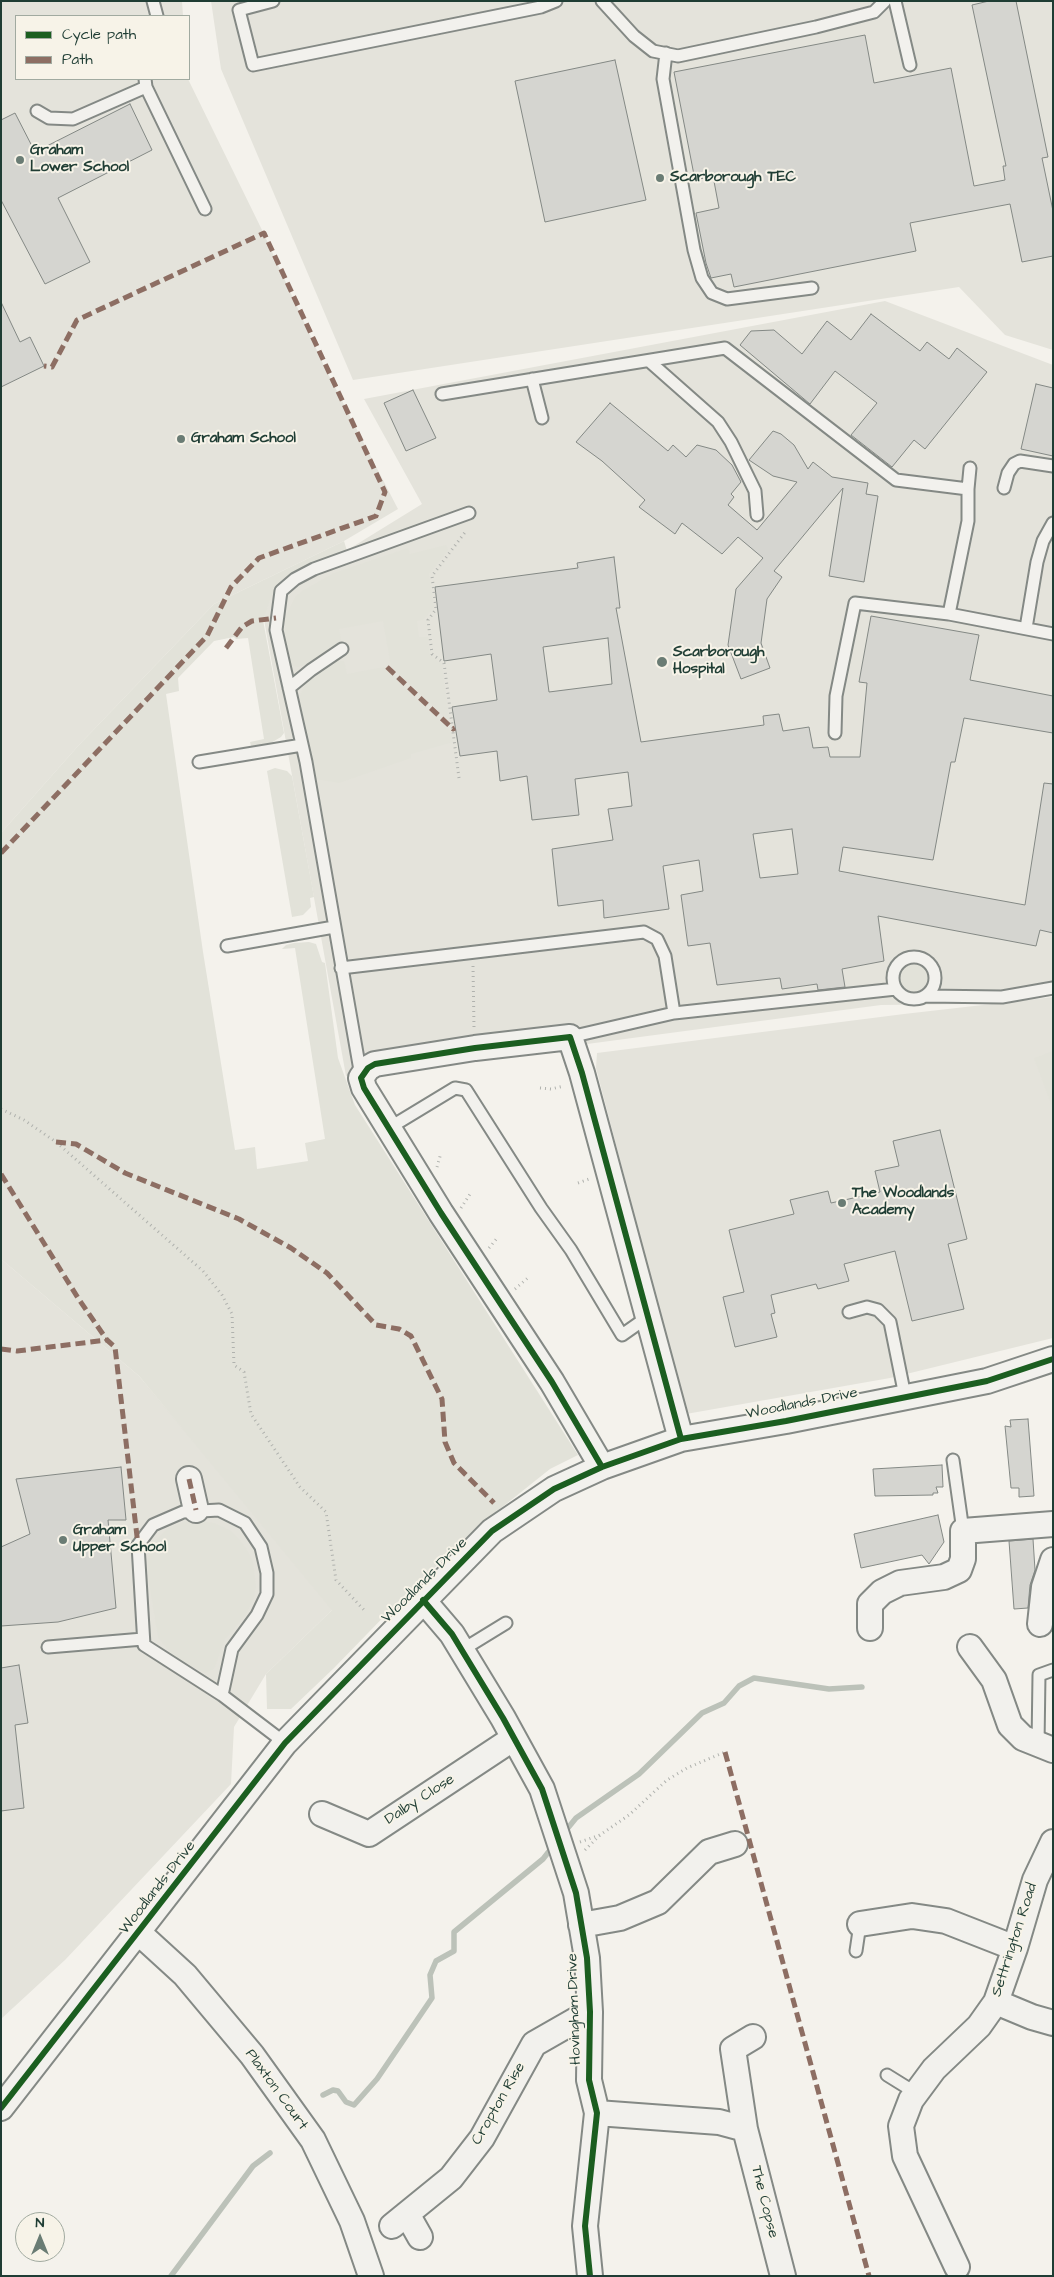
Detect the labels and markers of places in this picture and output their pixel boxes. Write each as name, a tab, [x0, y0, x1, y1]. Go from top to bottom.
place label: Graham Lower School	[30, 142, 129, 177]
marker: Graham Lower School	[14, 154, 26, 166]
place label: Scarborough TEC	[670, 169, 796, 187]
marker: Scarborough TEC	[654, 172, 666, 184]
place label: Graham School	[191, 430, 296, 448]
marker: Graham School	[175, 433, 187, 445]
place label: Scarborough Hospital	[673, 644, 764, 679]
marker: Scarborough Hospital	[655, 655, 669, 669]
place label: The Woodlands Academy	[852, 1185, 954, 1220]
marker: The Woodlands Academy	[836, 1197, 848, 1209]
place label: Graham Upper School	[73, 1522, 166, 1557]
marker: Graham Upper School	[57, 1534, 69, 1546]

